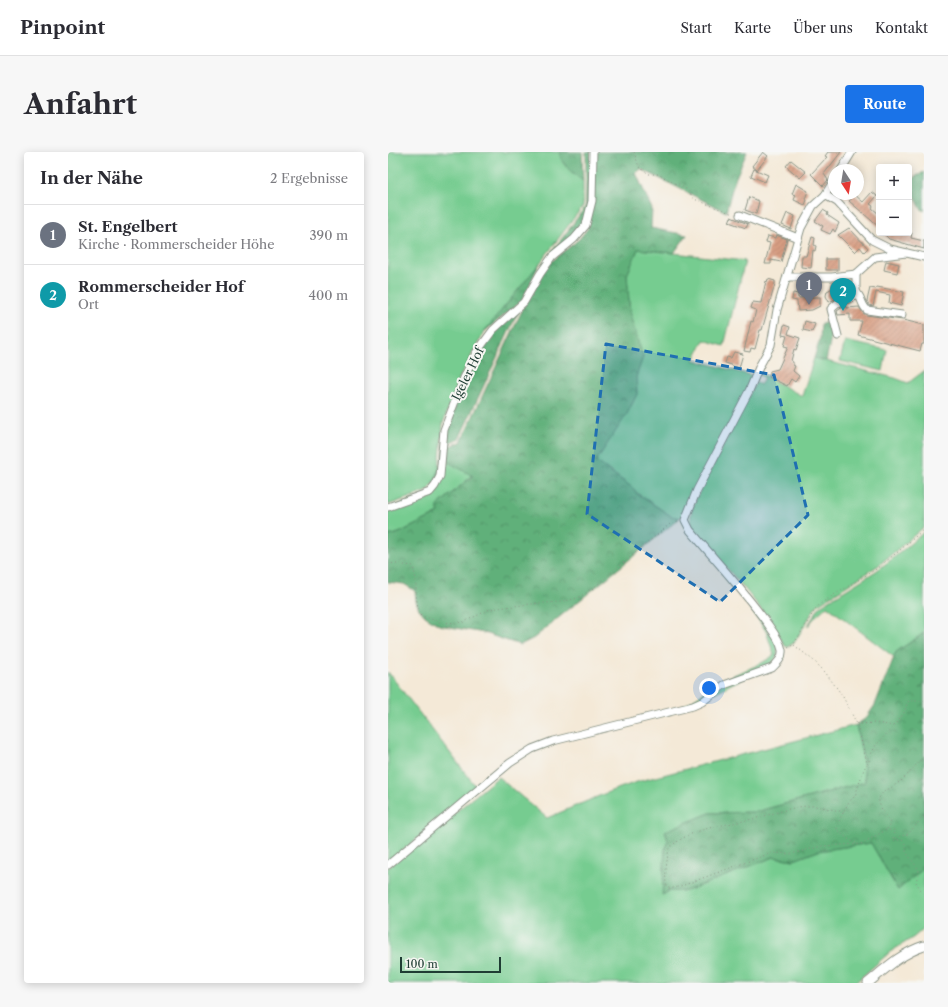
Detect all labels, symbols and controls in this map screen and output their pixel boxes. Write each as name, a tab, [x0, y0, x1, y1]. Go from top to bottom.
text: Pinpoint	[20, 16, 105, 39]
text: Start	[680, 19, 712, 37]
text: Karte	[734, 19, 771, 37]
text: Über uns	[793, 19, 853, 37]
text: Kontakt	[875, 19, 928, 37]
button: Route	[845, 85, 924, 123]
text: Anfahrt	[24, 87, 137, 121]
north arrow	[828, 164, 864, 200]
map controls	[876, 164, 912, 236]
button: +	[876, 164, 912, 200]
text: In der Nähe	[40, 168, 143, 188]
text: 2 Ergebnisse	[270, 170, 348, 186]
button: −	[876, 200, 912, 236]
text: St. Engelbert	[78, 217, 178, 236]
text: 1	[50, 227, 56, 243]
text: 390 m	[309, 227, 348, 243]
text: Kirche · Rommerscheider Höhe	[78, 236, 275, 252]
pin: 1	[796, 272, 822, 305]
text: Rommerscheider Hof	[78, 277, 244, 296]
pin: 2	[830, 278, 856, 311]
text: 2	[49, 287, 57, 303]
text: 400 m	[308, 287, 348, 303]
text: Ort	[78, 296, 99, 312]
street label: Igeler Hof	[448, 343, 488, 403]
your location	[699, 678, 719, 698]
scale bar	[400, 955, 501, 974]
text: 100 m	[406, 957, 438, 971]

